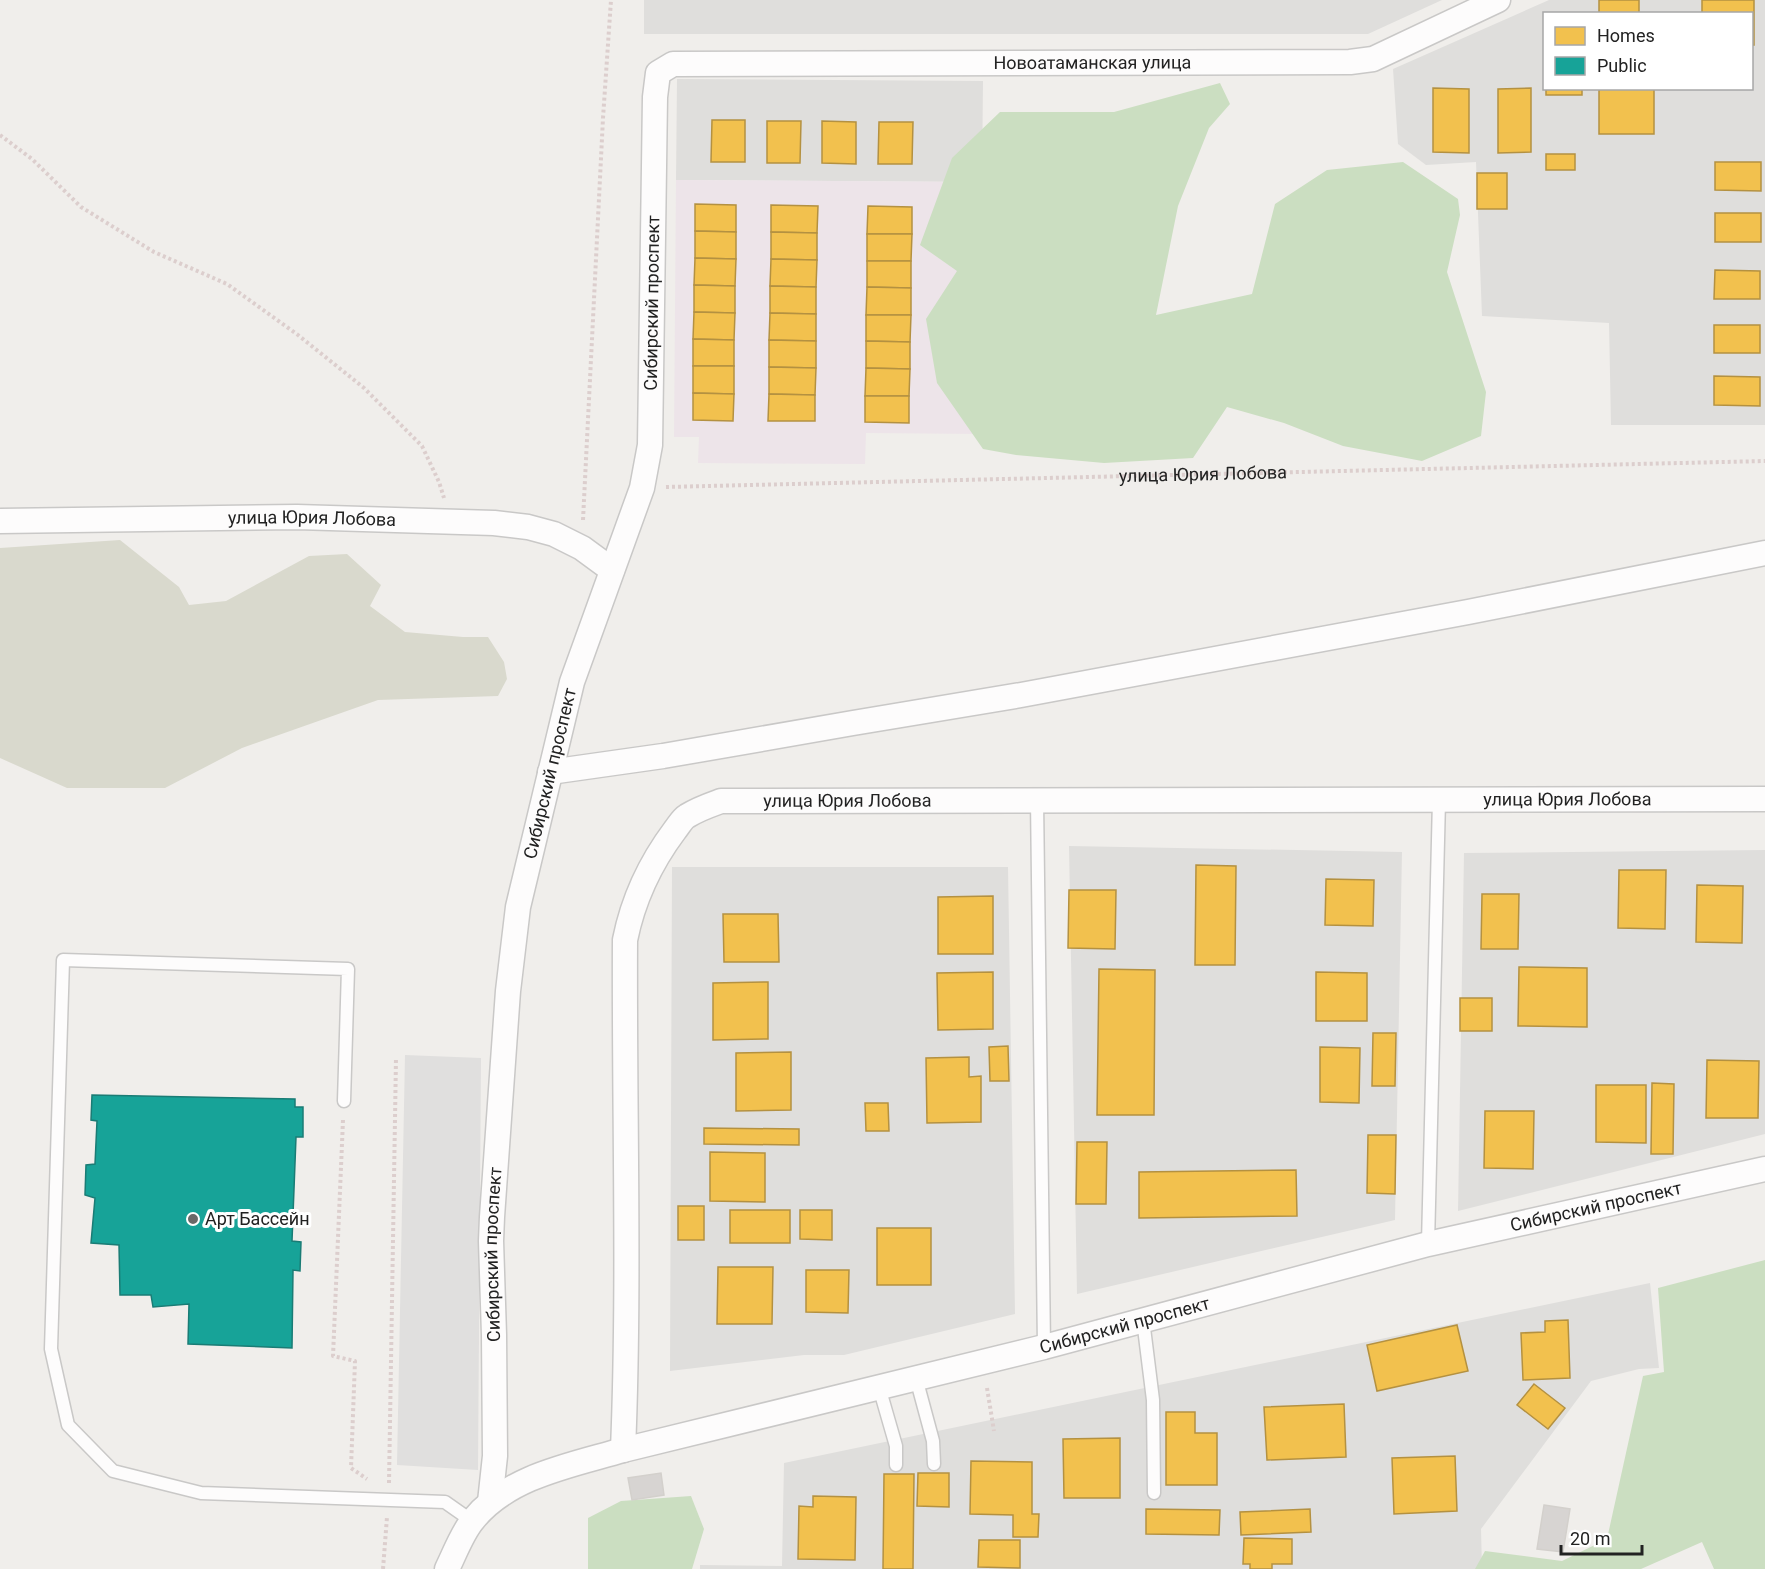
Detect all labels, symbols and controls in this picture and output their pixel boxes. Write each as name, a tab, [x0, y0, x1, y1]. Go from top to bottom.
legend	[1543, 12, 1753, 90]
text: Homes	[1597, 25, 1655, 46]
street label: Новоатаманская улица	[993, 51, 1191, 73]
text: Public	[1597, 55, 1647, 76]
street label: Сибирский проспект	[640, 215, 663, 391]
street label: улица Юрия Лобова	[1119, 461, 1287, 486]
street label: улица Юрия Лобова	[228, 506, 396, 530]
street label: Сибирский проспект	[519, 685, 580, 861]
street label: улица Юрия Лобова	[1483, 788, 1651, 810]
street label: улица Юрия Лобова	[763, 790, 931, 811]
street label: Сибирский проспект	[480, 1166, 506, 1342]
street label: Сибирский проспект	[1508, 1177, 1684, 1235]
place label: Арт Бассейн	[205, 1208, 310, 1229]
marker: Арт Бассейн	[186, 1212, 200, 1226]
street label: Сибирский проспект	[1037, 1292, 1212, 1358]
scale bar	[1561, 1518, 1642, 1556]
text: 20 m	[1570, 1528, 1610, 1549]

